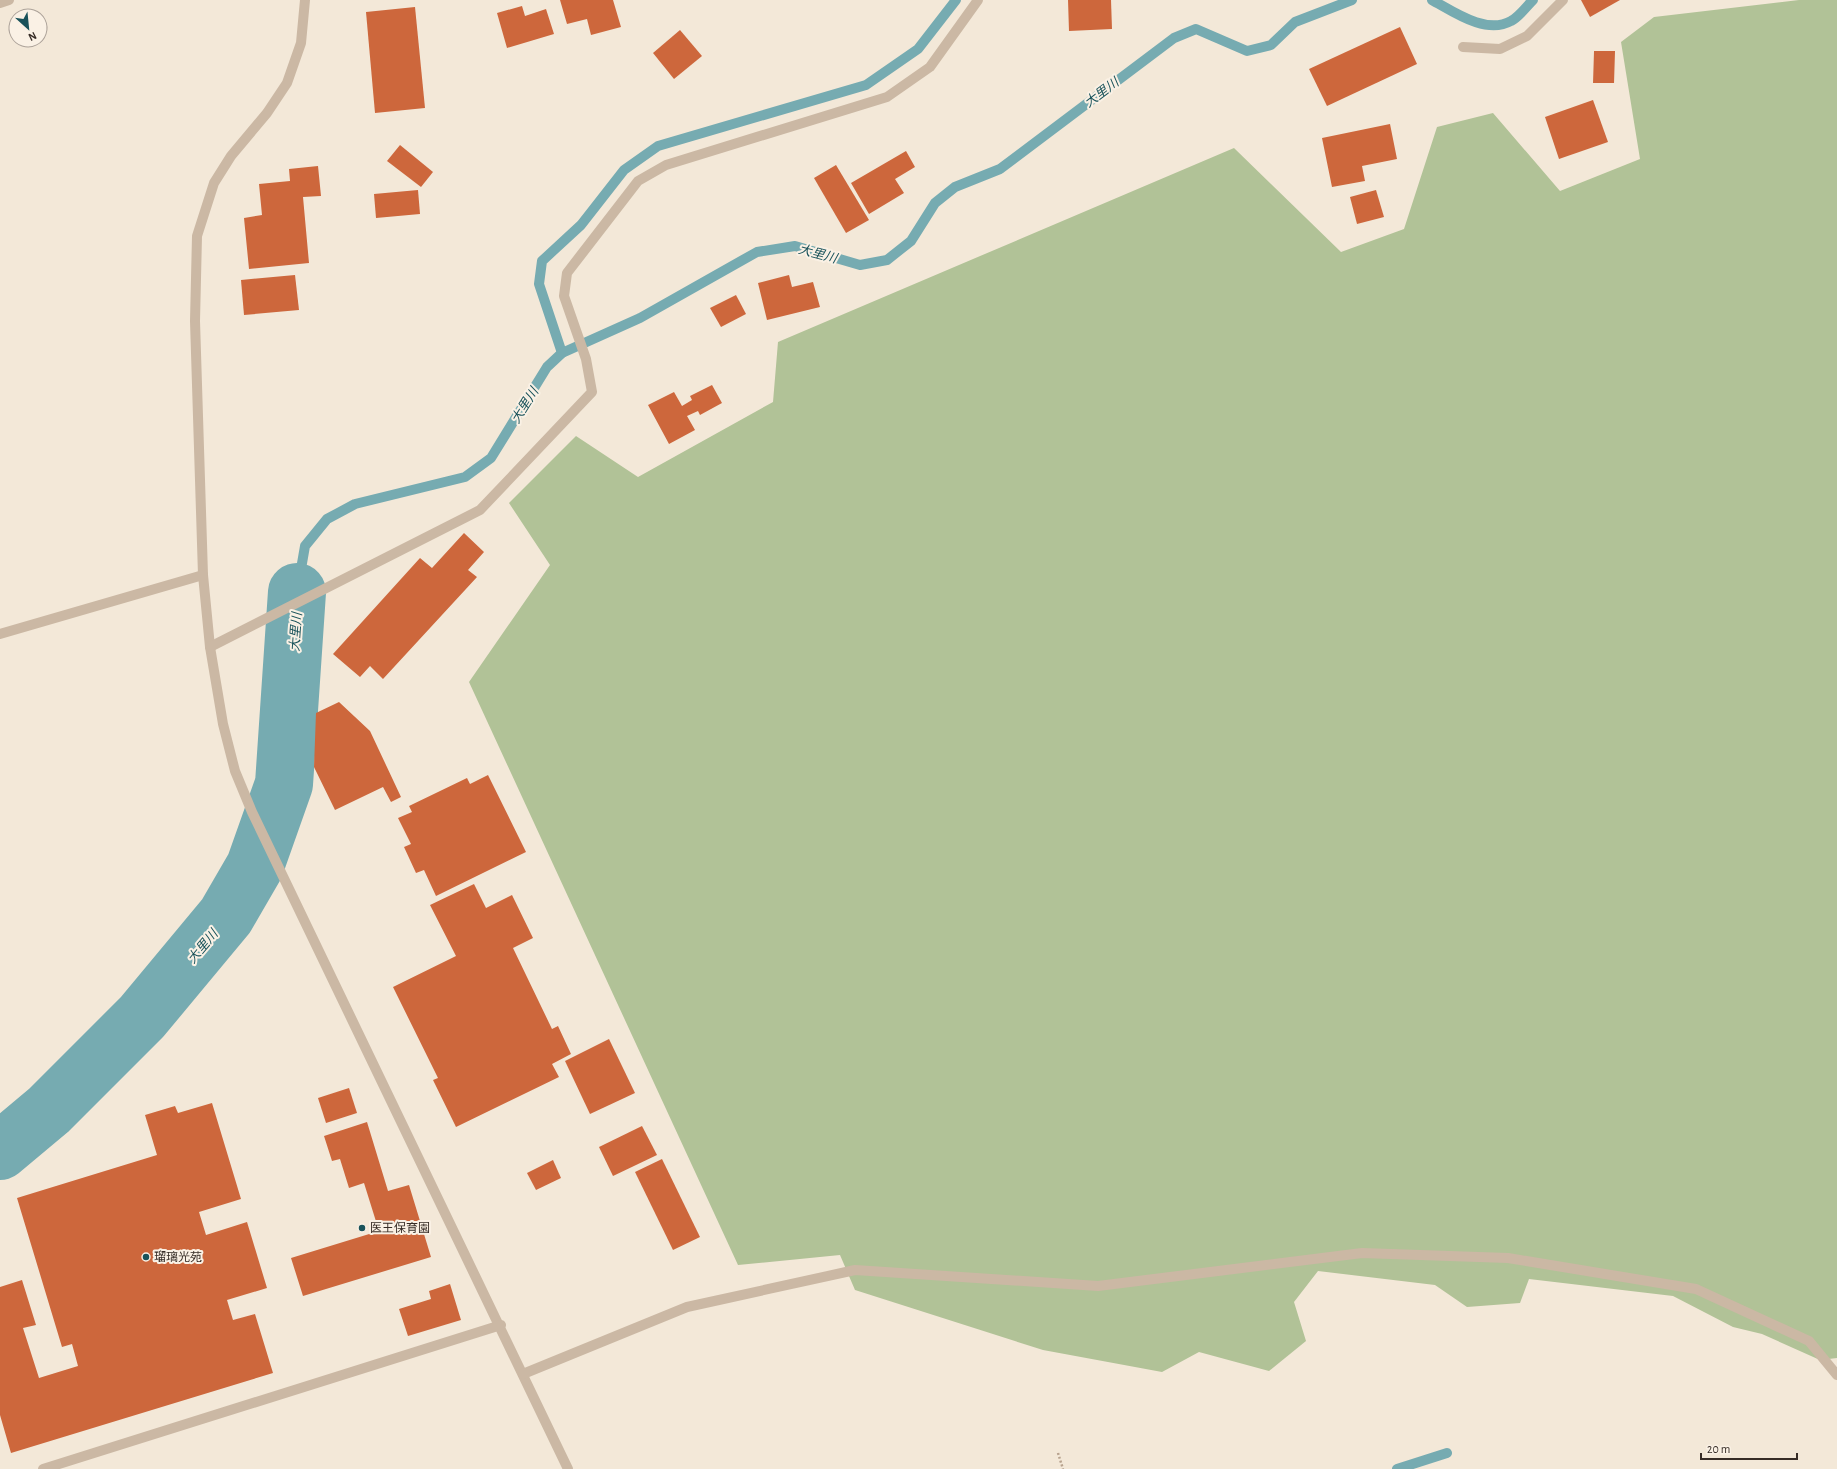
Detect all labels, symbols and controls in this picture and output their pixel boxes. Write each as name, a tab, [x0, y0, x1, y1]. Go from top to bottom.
north arrow	[8, 8, 48, 48]
text: N	[26, 30, 38, 43]
water label: 大里川	[1082, 74, 1123, 110]
water label: 大里川	[797, 242, 840, 266]
water label: 大里川	[509, 384, 542, 426]
water label: 大里川	[288, 610, 304, 652]
water label: 大里川	[185, 926, 222, 966]
place label: 医王保育園	[370, 1221, 430, 1234]
marker: 医王保育園	[357, 1223, 367, 1233]
place label: 瑠璃光苑	[154, 1250, 202, 1263]
marker: 瑠璃光苑	[141, 1252, 151, 1262]
scale bar	[1701, 1435, 1797, 1461]
text: 20 m	[1707, 1443, 1730, 1455]

